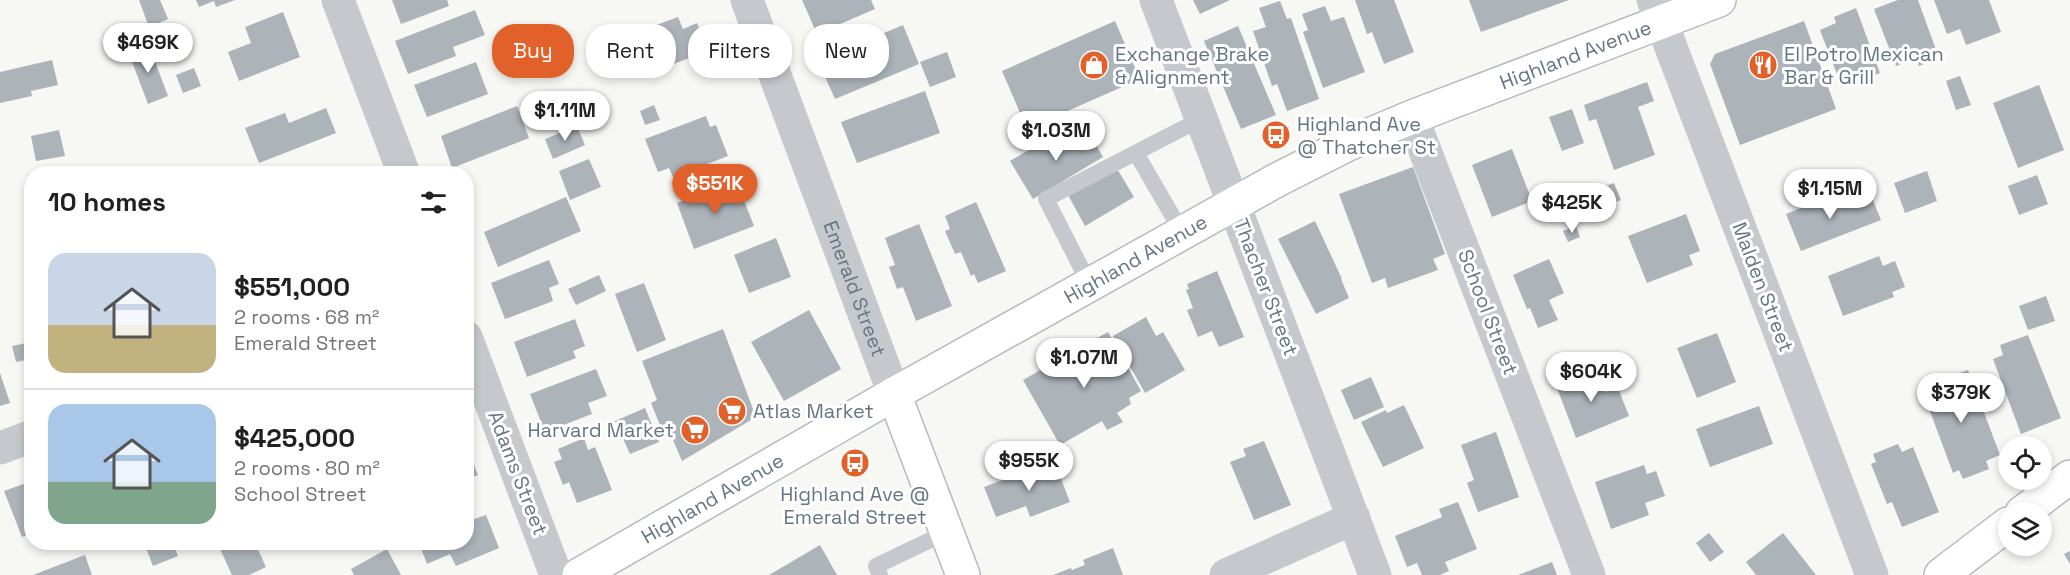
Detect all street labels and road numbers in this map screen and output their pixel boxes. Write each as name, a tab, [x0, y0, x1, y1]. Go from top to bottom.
street label: Highland Avenue	[1496, 14, 1655, 95]
street label: Highland Avenue	[1059, 209, 1212, 309]
street label: Thacher Street	[1228, 215, 1304, 359]
street label: Emerald Street	[817, 217, 892, 360]
street label: Malden Street	[1726, 218, 1800, 356]
street label: School Street	[1452, 246, 1524, 378]
street label: Adams Street	[482, 407, 554, 539]
street label: Highland Avenue	[637, 447, 788, 549]

